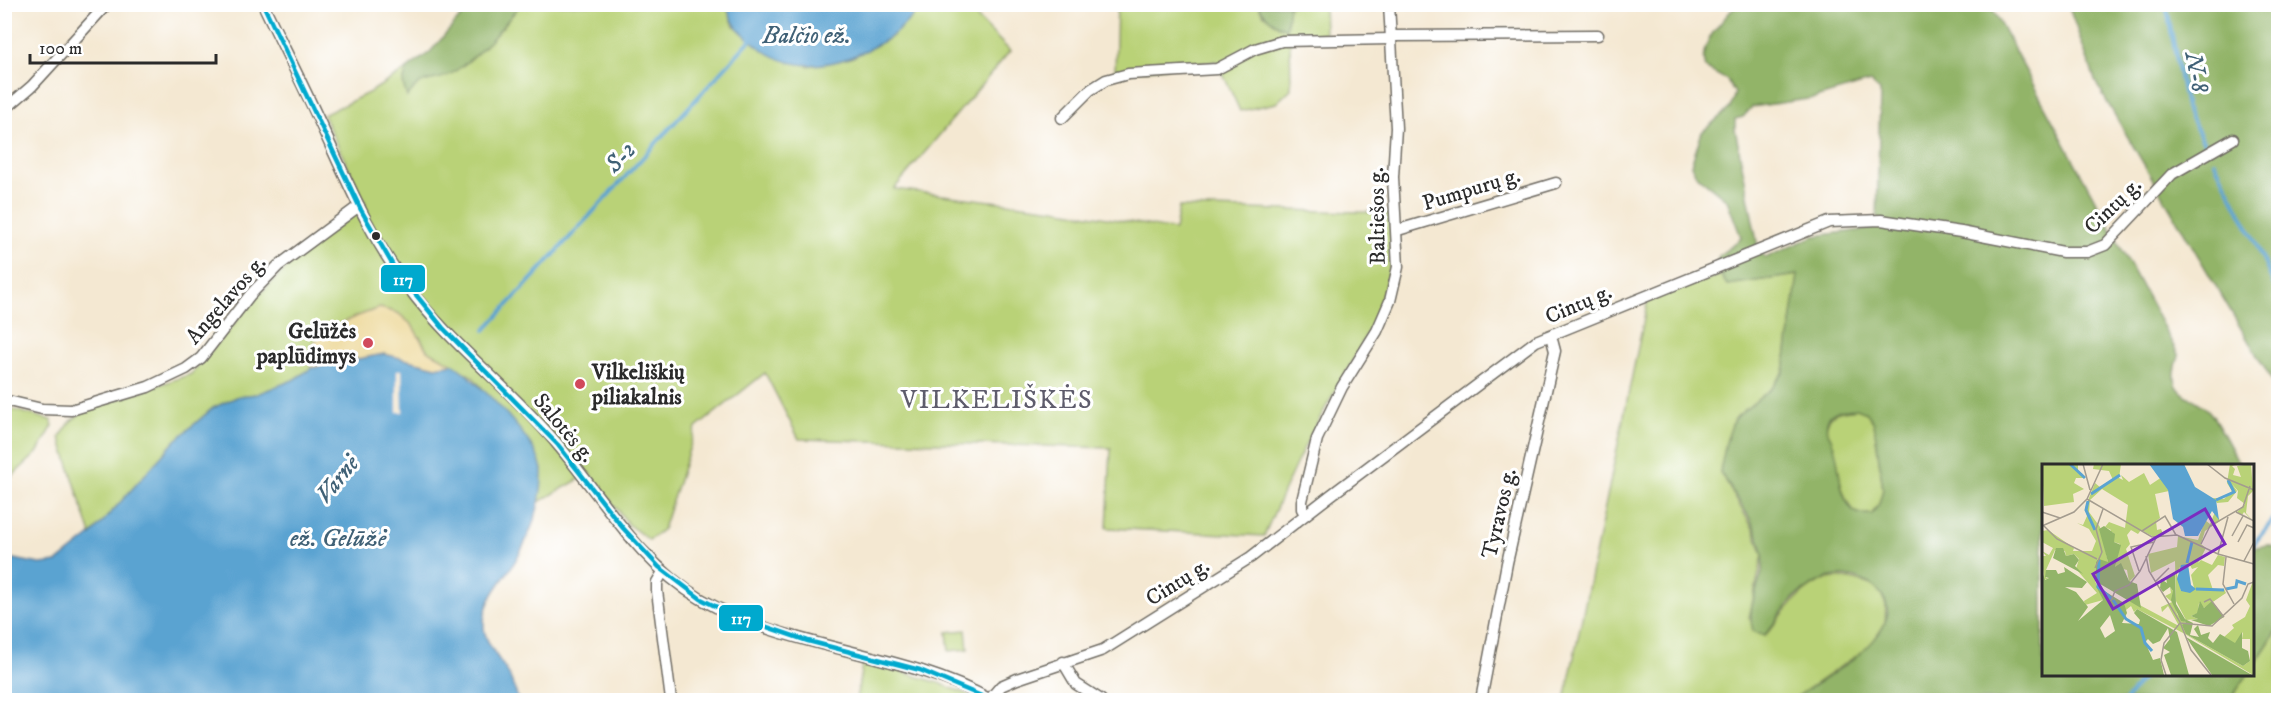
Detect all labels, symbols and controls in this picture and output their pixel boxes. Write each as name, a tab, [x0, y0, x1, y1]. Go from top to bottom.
water label: Balčio ež.	[762, 21, 851, 51]
scale bar	[30, 27, 216, 65]
text: 100 m	[39, 38, 82, 60]
water label: N-8	[2177, 47, 2215, 96]
water label: S-2	[598, 136, 642, 180]
street label: Pumpurų g.	[1419, 162, 1524, 217]
street label: Baltiešos g.	[1363, 167, 1392, 265]
street label: Cintų g.	[2079, 172, 2148, 240]
unlabelled marker	[370, 230, 382, 242]
street label: Angelavos g.	[180, 250, 272, 350]
line badge: 117	[380, 264, 426, 293]
text: 117	[393, 270, 413, 290]
street label: Cintų g.	[1541, 278, 1616, 330]
place label: Gelūžės paplūdimys	[256, 318, 357, 370]
marker: Gelūžės paplūdimys	[361, 336, 375, 350]
place label: Vilkeliškių piliakalnis	[591, 359, 685, 411]
marker: Vilkeliškių piliakalnis	[573, 377, 587, 391]
district label: VILKELIŠKĖS	[900, 383, 1093, 417]
street label: Salotės g.	[527, 388, 601, 468]
water label: Varnė	[309, 448, 367, 510]
inset map	[2042, 464, 2253, 675]
street label: Tyravos g.	[1476, 466, 1523, 561]
water label: ež. Gelūžė	[290, 524, 388, 554]
street label: Cintų g.	[1141, 552, 1215, 612]
line badge: 117	[718, 604, 764, 632]
text: 117	[731, 609, 751, 629]

